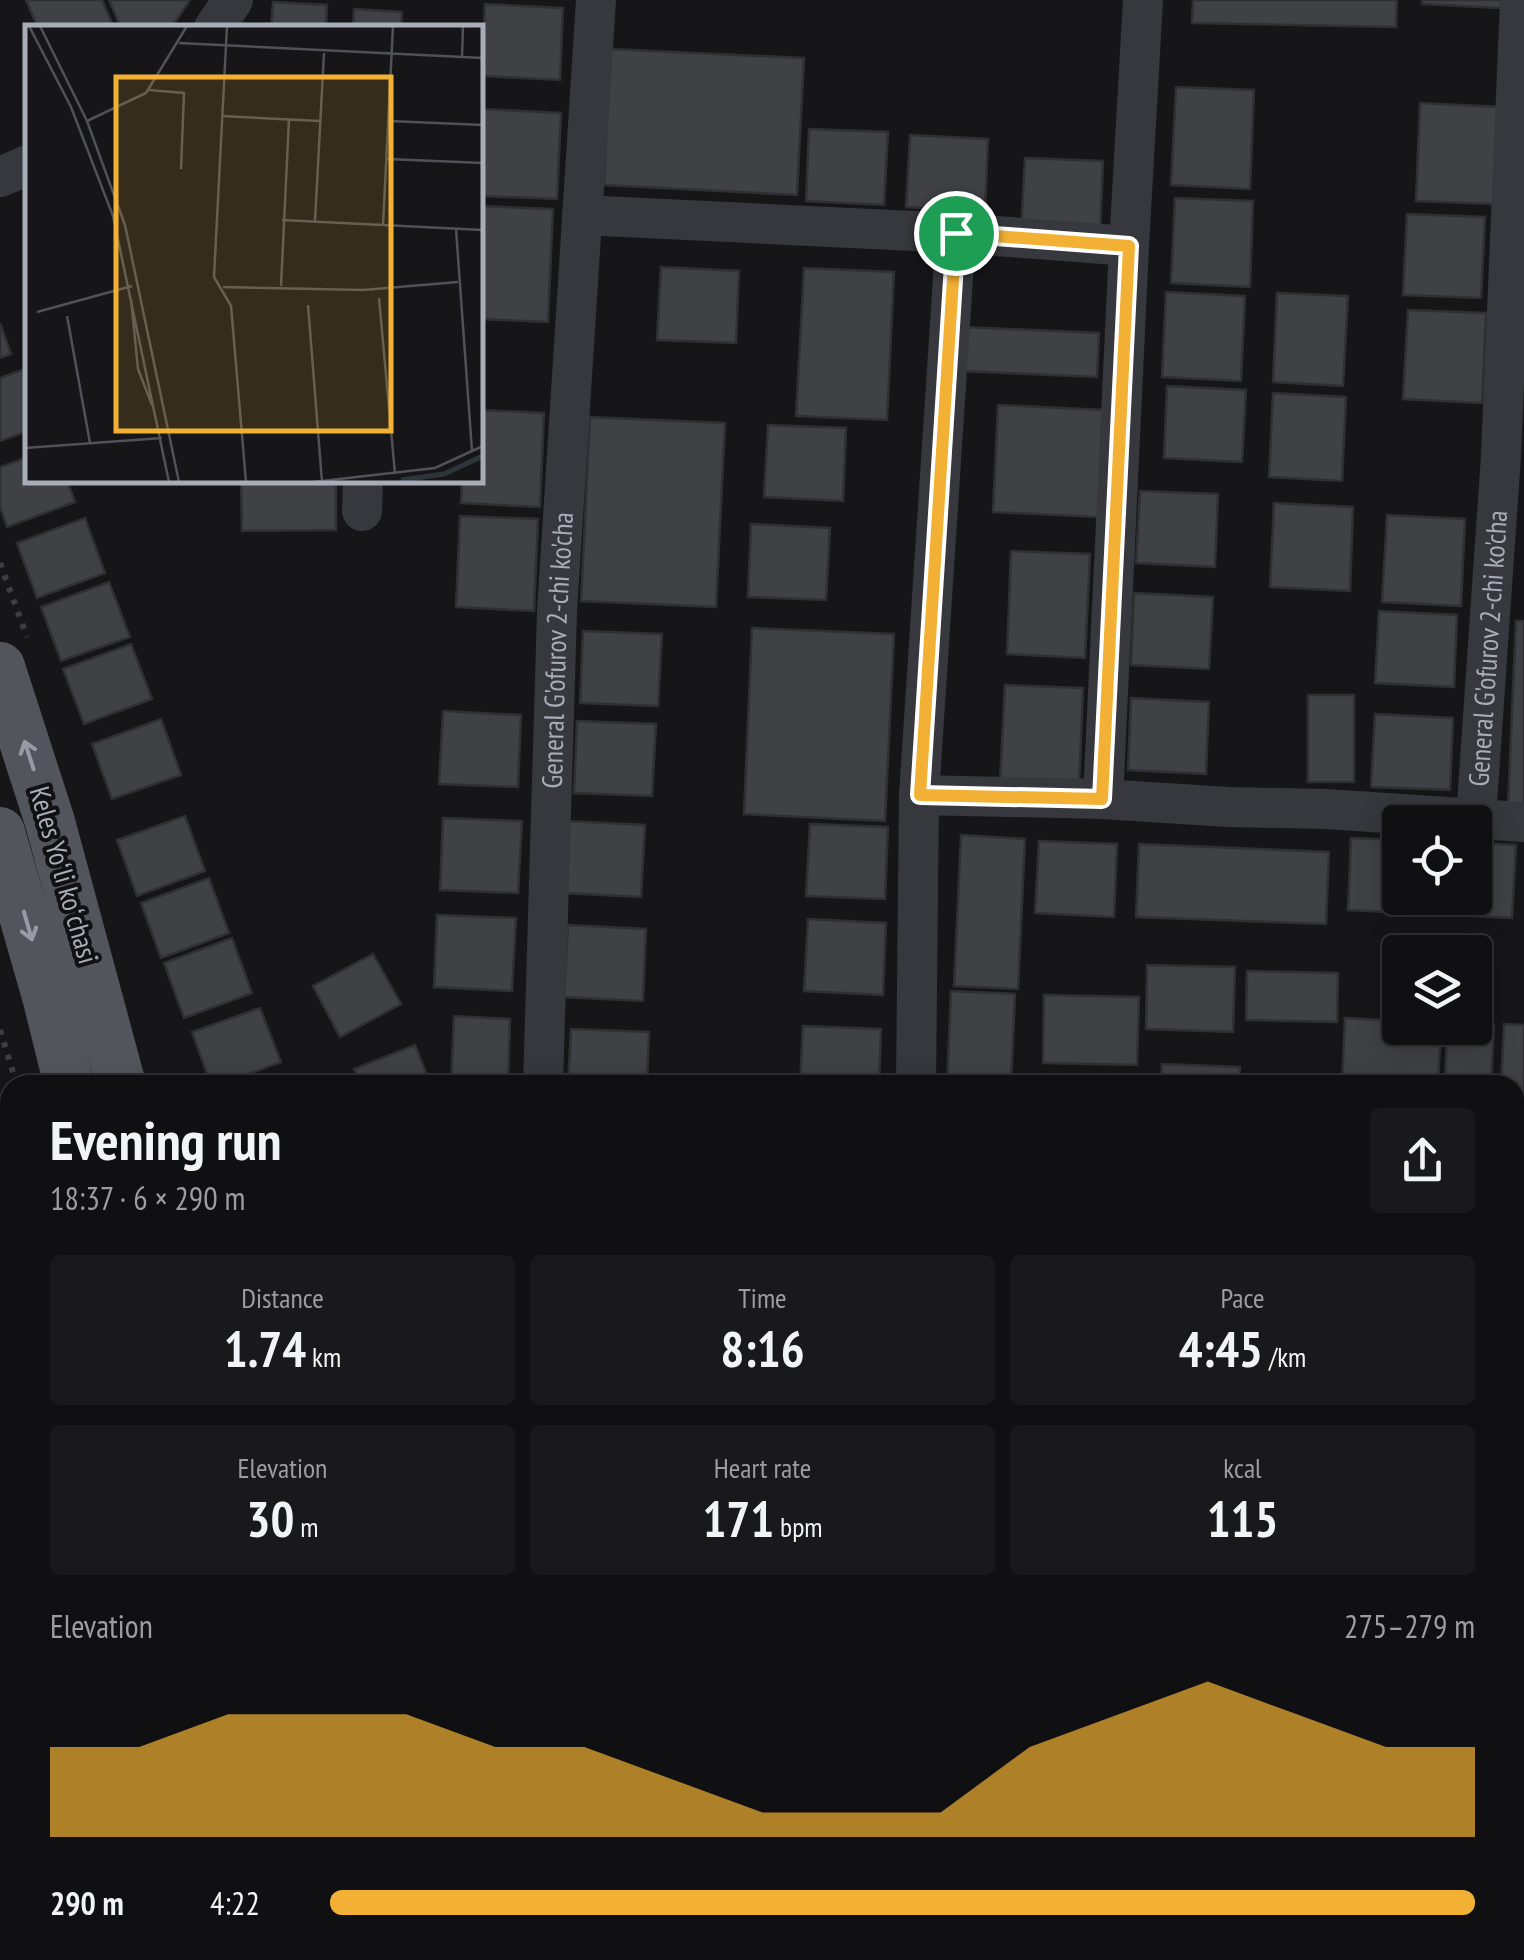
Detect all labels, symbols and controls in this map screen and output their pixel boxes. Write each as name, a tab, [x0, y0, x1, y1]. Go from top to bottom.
inset map	[25, 25, 482, 482]
pin	[914, 191, 999, 276]
icon: arrive	[929, 206, 984, 261]
street label: General G'ofurov 2-chi ko'cha	[1459, 509, 1515, 788]
street label: General G'ofurov 2-chi ko'cha	[533, 511, 581, 789]
one-way arrow	[19, 740, 37, 771]
street label: Keles Yoʻli koʻchasi	[22, 782, 107, 968]
map controls	[1382, 805, 1492, 1045]
button: locate	[1382, 805, 1492, 915]
one-way arrow	[19, 910, 38, 941]
button: layers	[1382, 935, 1492, 1045]
text: Evening run	[50, 1104, 282, 1175]
button: share	[1370, 1108, 1475, 1213]
text: 18:37 · 6 × 290 m	[50, 1177, 245, 1219]
text: Distance	[241, 1279, 324, 1316]
text: Time	[738, 1279, 787, 1316]
text: Pace	[1220, 1279, 1265, 1316]
text: 1.74	[224, 1316, 306, 1381]
text: 8:16	[720, 1316, 805, 1381]
text: 4:45	[1179, 1316, 1263, 1381]
text: km	[306, 1338, 341, 1375]
text: /km	[1263, 1338, 1306, 1375]
text: Elevation	[238, 1449, 327, 1486]
text: Heart rate	[714, 1449, 811, 1486]
text: kcal	[1223, 1449, 1262, 1486]
text: 30	[247, 1486, 294, 1551]
text: 171	[702, 1486, 774, 1551]
text: 115	[1207, 1486, 1278, 1551]
text: m	[294, 1508, 318, 1545]
text: bpm	[774, 1508, 823, 1545]
text: Elevation	[50, 1605, 153, 1647]
text: 275–279 m	[1344, 1605, 1475, 1647]
text: 290 m	[50, 1882, 124, 1924]
text: 4:22	[210, 1882, 260, 1924]

